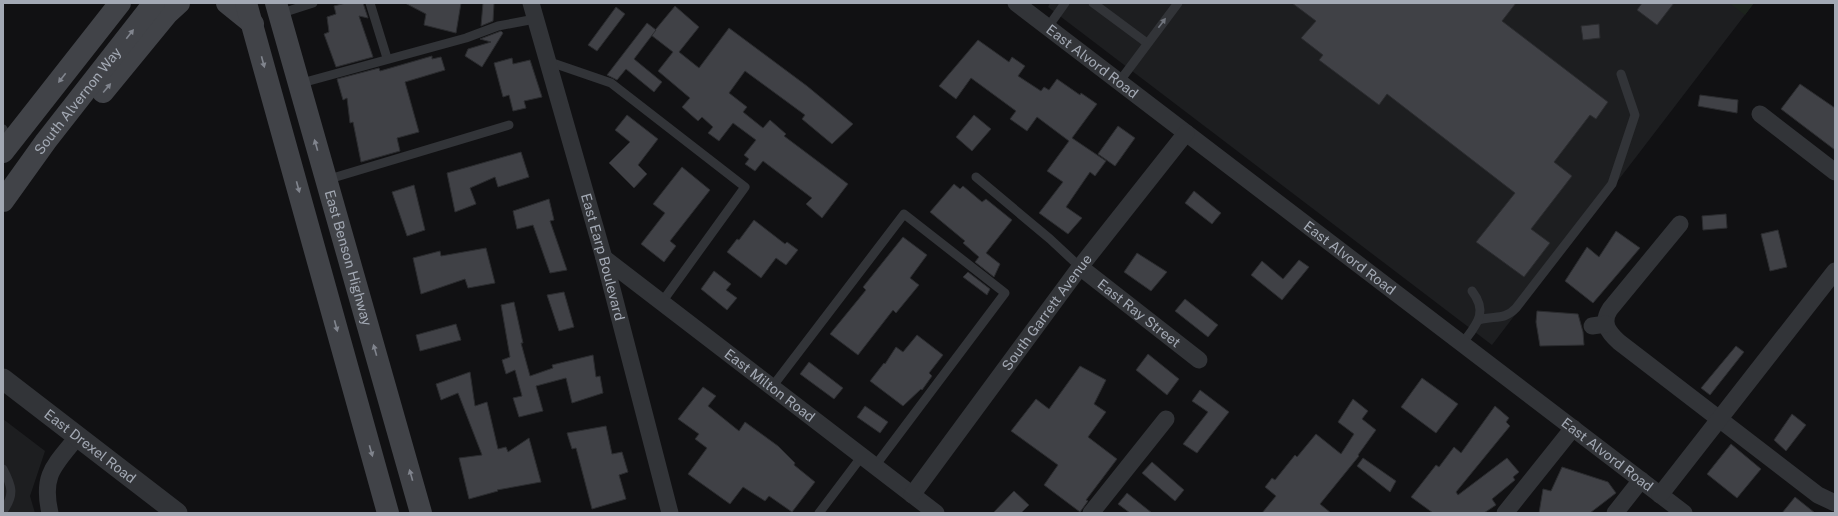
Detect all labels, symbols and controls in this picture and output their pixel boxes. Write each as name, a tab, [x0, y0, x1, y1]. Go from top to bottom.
one-way arrow	[1158, 18, 1166, 28]
street label: East Alvord Road	[1043, 21, 1141, 101]
one-way arrow	[126, 29, 134, 40]
street label: South Alvernon Way	[31, 44, 125, 158]
one-way arrow	[260, 56, 266, 68]
one-way arrow	[57, 72, 66, 83]
one-way arrow	[102, 83, 111, 93]
one-way arrow	[313, 139, 319, 151]
one-way arrow	[295, 181, 301, 193]
street label: East Benson Highway	[322, 188, 376, 328]
street label: East Earp Boulevard	[578, 192, 628, 322]
street label: East Alvord Road	[1301, 218, 1399, 298]
street label: South Garrett Avenue	[999, 251, 1095, 374]
street label: East Ray Street	[1094, 276, 1184, 351]
one-way arrow	[333, 320, 339, 332]
one-way arrow	[372, 344, 378, 356]
street label: East Milton Road	[721, 346, 818, 425]
street label: East Drexel Road	[41, 406, 139, 486]
street label: East Alvord Road	[1558, 414, 1656, 495]
one-way arrow	[368, 445, 374, 457]
one-way arrow	[408, 469, 414, 481]

